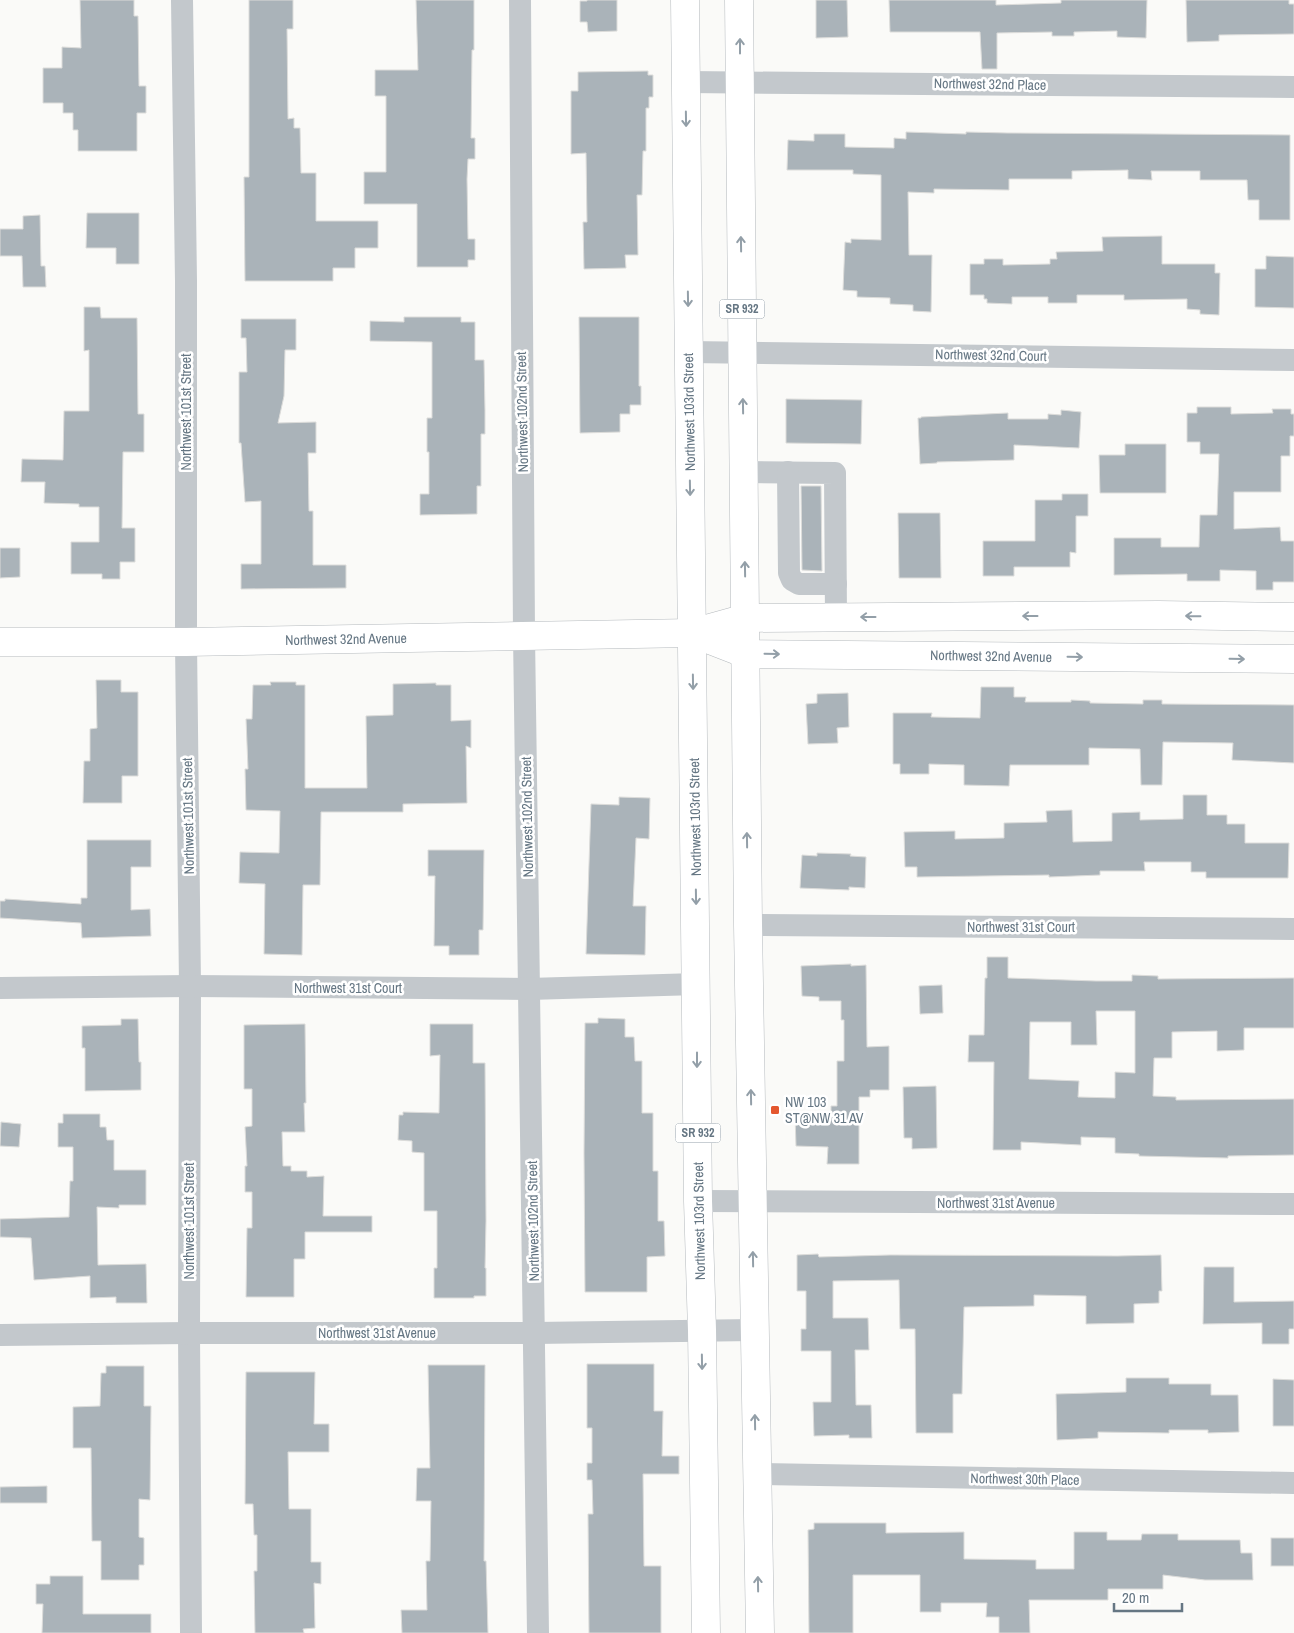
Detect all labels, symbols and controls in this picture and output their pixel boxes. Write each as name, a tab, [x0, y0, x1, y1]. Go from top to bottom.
one-way arrow	[735, 39, 745, 55]
street label: Northwest 32nd Place	[934, 74, 1046, 94]
one-way arrow	[681, 110, 691, 126]
one-way arrow	[737, 236, 746, 252]
one-way arrow	[683, 290, 693, 307]
road number: SR 932	[720, 300, 764, 318]
street label: Northwest 32nd Court	[935, 345, 1047, 365]
street label: Northwest 102nd Street	[512, 352, 532, 472]
street label: Northwest 103rd Street	[679, 353, 699, 471]
street label: Northwest 101st Street	[177, 354, 195, 470]
one-way arrow	[738, 399, 748, 415]
one-way arrow	[686, 480, 695, 496]
one-way arrow	[740, 561, 750, 578]
one-way arrow	[1023, 611, 1039, 621]
one-way arrow	[1185, 611, 1202, 621]
one-way arrow	[860, 612, 876, 622]
street label: Northwest 32nd Avenue	[285, 629, 407, 649]
street label: Northwest 32nd Avenue	[930, 646, 1052, 666]
one-way arrow	[764, 650, 780, 659]
one-way arrow	[1066, 652, 1083, 662]
one-way arrow	[1229, 654, 1245, 664]
one-way arrow	[688, 674, 698, 690]
street label: Northwest 101st Street	[178, 757, 198, 875]
street label: Northwest 102nd Street	[517, 757, 537, 877]
street label: Northwest 103rd Street	[685, 758, 705, 876]
one-way arrow	[742, 833, 752, 849]
one-way arrow	[691, 889, 700, 905]
street label: Northwest 31st Court	[967, 918, 1075, 936]
street label: Northwest 31st Court	[294, 979, 402, 997]
one-way arrow	[692, 1051, 702, 1067]
one-way arrow	[746, 1089, 755, 1105]
place label: NW 103 ST@NW 31 AV	[785, 1093, 864, 1127]
marker: NW 103 ST@NW 31 AV	[769, 1104, 781, 1116]
road number: SR 932	[676, 1124, 720, 1142]
street label: Northwest 102nd Street	[523, 1161, 543, 1281]
street label: Northwest 103rd Street	[689, 1162, 709, 1280]
street label: Northwest 101st Street	[180, 1163, 198, 1279]
street label: Northwest 31st Avenue	[937, 1194, 1055, 1212]
one-way arrow	[748, 1252, 758, 1268]
street label: Northwest 31st Avenue	[318, 1324, 436, 1342]
one-way arrow	[697, 1354, 707, 1370]
one-way arrow	[750, 1414, 760, 1430]
street label: Northwest 30th Place	[970, 1469, 1080, 1489]
one-way arrow	[754, 1577, 763, 1593]
scale bar	[1114, 1580, 1182, 1612]
text: 20 m	[1122, 1587, 1149, 1608]

